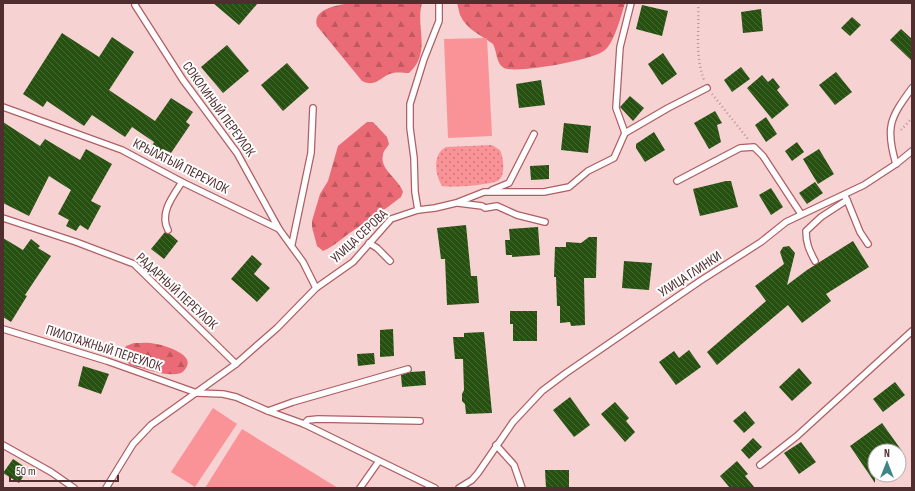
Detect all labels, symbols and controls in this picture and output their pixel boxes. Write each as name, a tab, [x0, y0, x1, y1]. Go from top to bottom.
street label: СОКОЛИНЫЙ ПЕРЕУЛОК	[179, 58, 260, 161]
street label: КРЫЛАТЫЙ ПЕРЕУЛОК	[130, 135, 232, 198]
street label: УЛИЦА СЕРОВА	[327, 205, 392, 267]
street label: УЛИЦА ГЛИНКИ	[655, 247, 725, 301]
street label: РАДАРНЫЙ ПЕРЕУЛОК	[133, 249, 222, 333]
street label: ПИЛОТАЖНЫЙ ПЕРЕУЛОК	[44, 321, 165, 375]
north arrow	[867, 443, 907, 483]
text: N	[884, 447, 890, 460]
scale bar	[10, 457, 118, 483]
text: 50 m	[16, 464, 36, 479]

